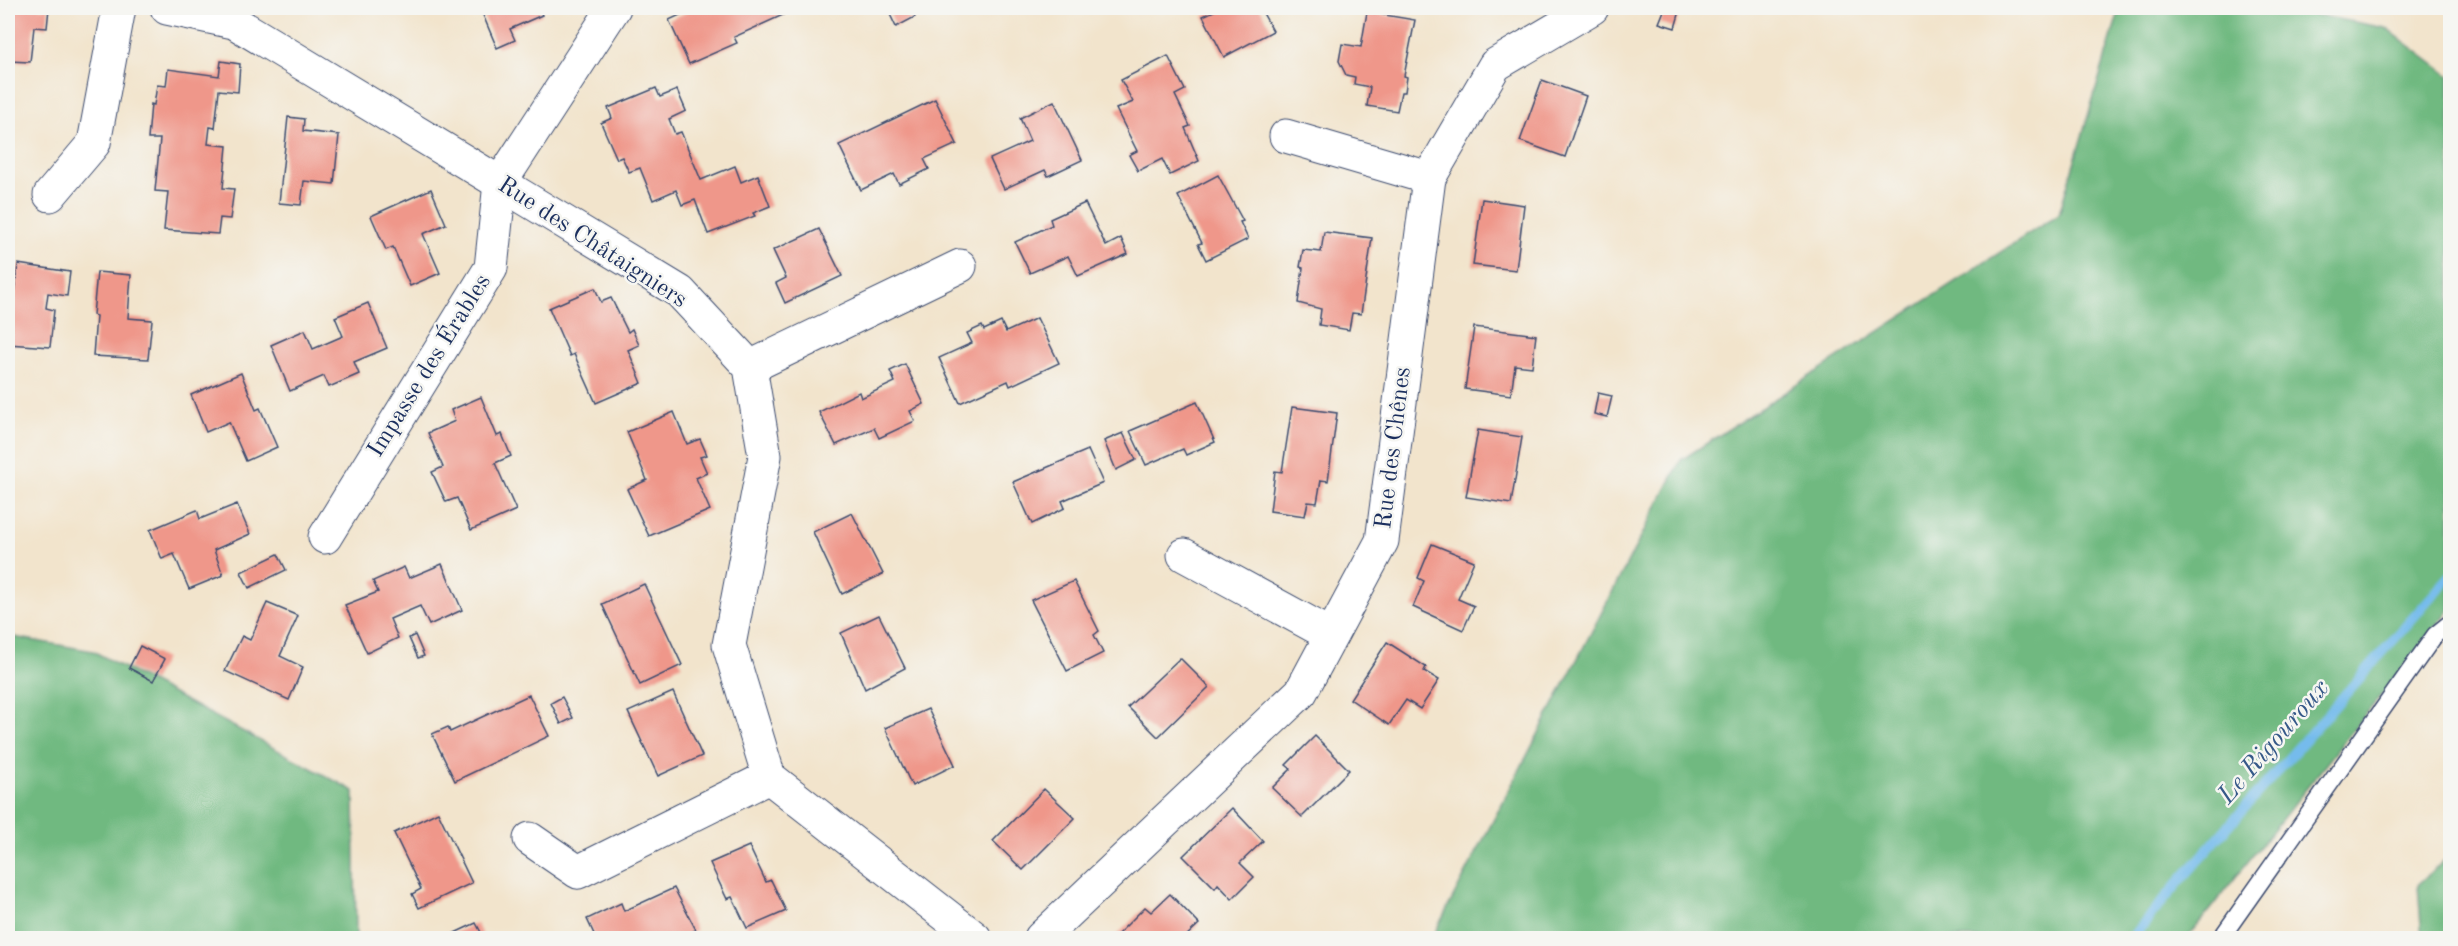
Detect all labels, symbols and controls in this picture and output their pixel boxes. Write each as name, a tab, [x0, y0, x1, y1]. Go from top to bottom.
street label: Rue des Châtaigniers	[493, 173, 691, 313]
street label: Impasse des Érables	[361, 268, 496, 462]
street label: Rue des Chênes	[1372, 366, 1416, 530]
water label: Le Rigouroux	[2213, 675, 2335, 810]

